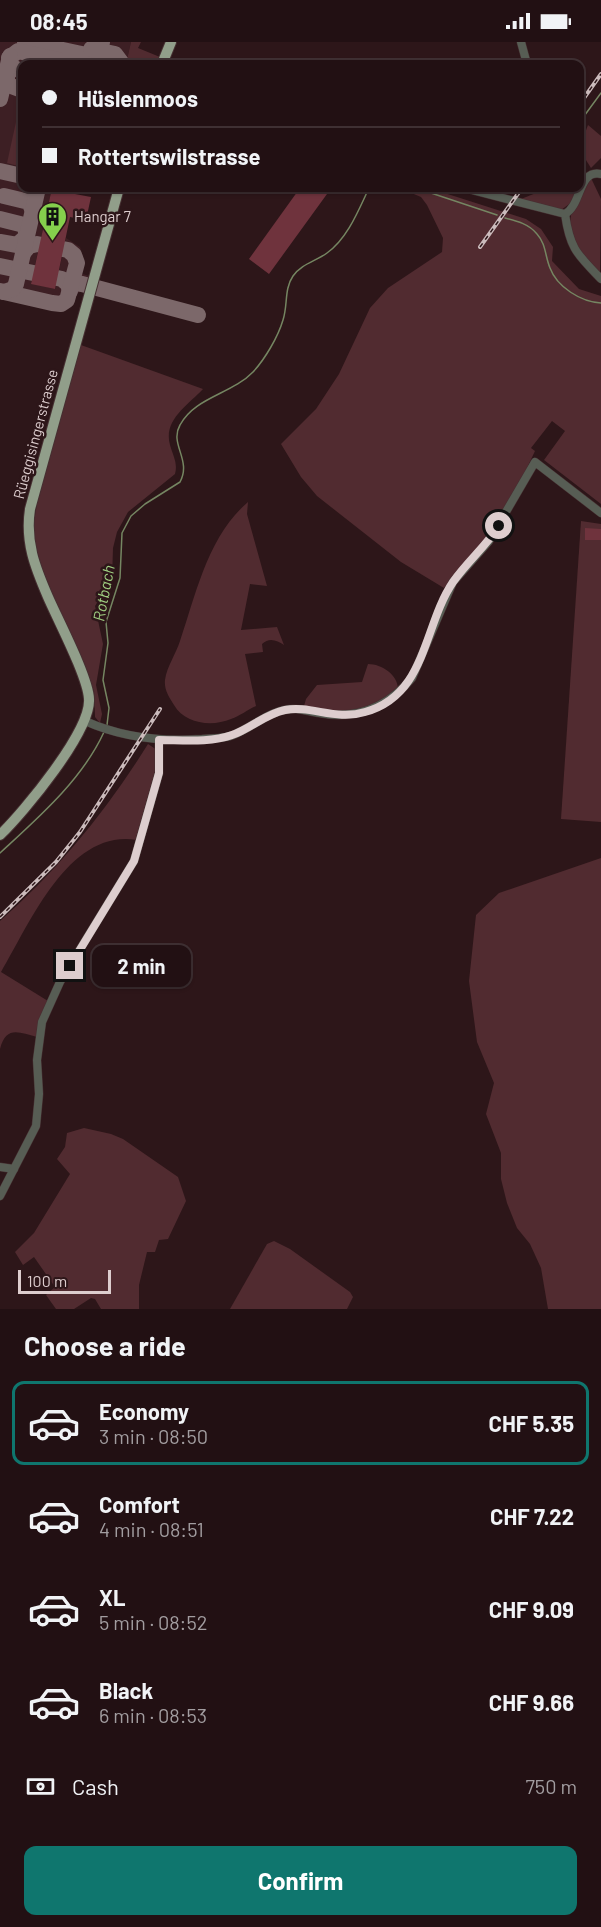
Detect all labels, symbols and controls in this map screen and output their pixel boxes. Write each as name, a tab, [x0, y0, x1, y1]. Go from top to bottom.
text: 08:45	[30, 8, 88, 34]
text: Hüslenmoos	[78, 85, 198, 111]
text: Rottertswilstrasse	[78, 143, 261, 169]
building icon: Hangar 7	[37, 200, 69, 242]
place label: Hangar 7	[74, 207, 131, 225]
street label: Rüeggisingerstrasse	[9, 367, 61, 501]
route start	[485, 512, 512, 539]
water label: Rotbach	[88, 563, 118, 623]
callout: 2 min	[91, 945, 190, 987]
route end	[56, 952, 83, 979]
text: 2 min	[118, 954, 165, 978]
scale bar	[18, 1267, 111, 1294]
text: 100 m	[27, 1271, 67, 1290]
text: Choose a ride	[24, 1329, 186, 1361]
icon: car	[27, 1396, 81, 1450]
text: Economy	[99, 1398, 189, 1424]
text: CHF 5.35	[489, 1410, 574, 1436]
text: 3 min · 08:50	[99, 1424, 208, 1448]
icon: car	[27, 1489, 81, 1543]
text: Comfort	[99, 1491, 180, 1517]
text: CHF 7.22	[490, 1503, 574, 1529]
text: 4 min · 08:51	[99, 1517, 204, 1541]
icon: car	[27, 1582, 81, 1636]
text: XL	[99, 1584, 125, 1610]
text: CHF 9.09	[489, 1596, 574, 1622]
text: 5 min · 08:52	[99, 1610, 207, 1634]
icon: car	[27, 1675, 81, 1729]
text: Black	[99, 1677, 153, 1703]
text: CHF 9.66	[489, 1689, 574, 1715]
text: 6 min · 08:53	[99, 1703, 207, 1727]
icon: cash	[24, 1770, 57, 1803]
text: Cash	[72, 1773, 119, 1799]
text: 750 m	[525, 1774, 577, 1798]
button: Confirm	[24, 1846, 577, 1915]

